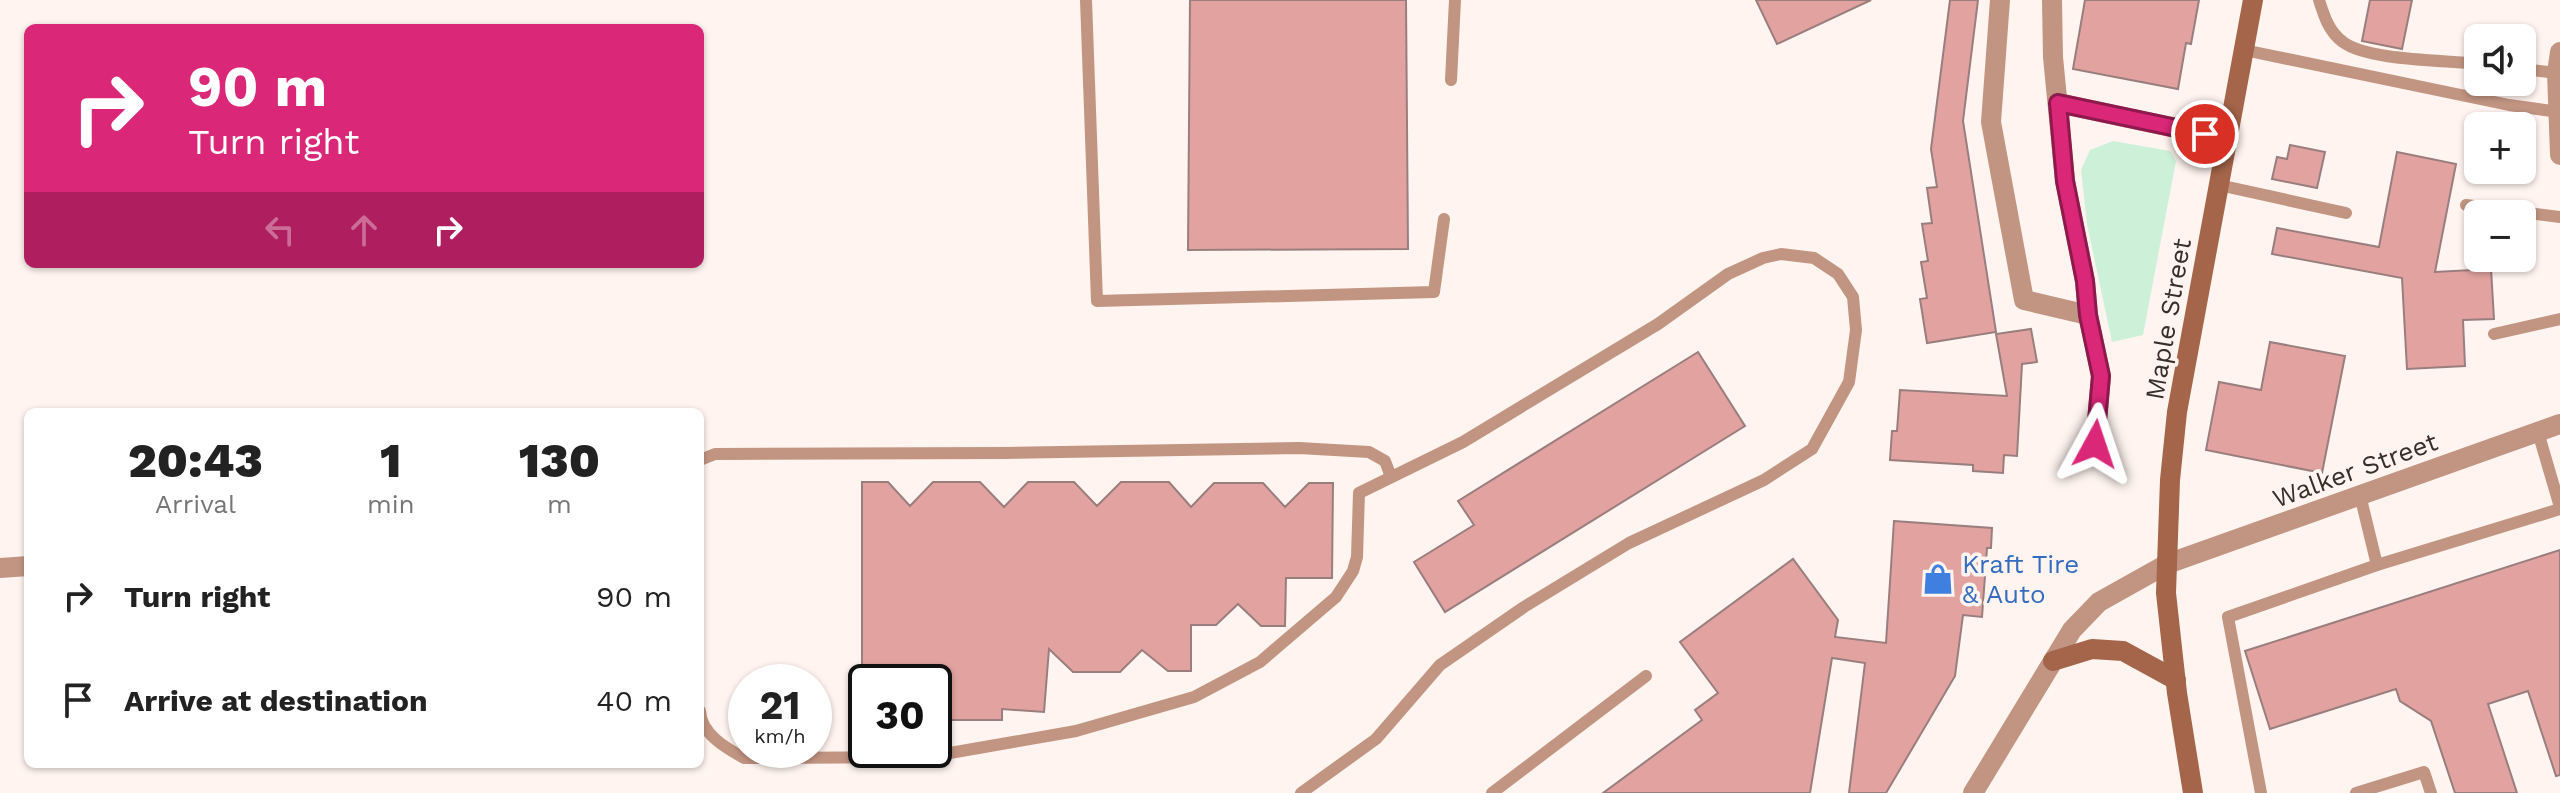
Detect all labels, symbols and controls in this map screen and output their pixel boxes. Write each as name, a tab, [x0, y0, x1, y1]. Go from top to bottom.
map controls	[2464, 24, 2536, 272]
button: sound	[2464, 24, 2536, 96]
text: 90 m	[188, 54, 327, 120]
icon: right	[56, 56, 160, 160]
pin	[2171, 100, 2239, 168]
icon: arrive	[2183, 112, 2227, 156]
button: +	[2464, 112, 2536, 184]
text: Turn right	[188, 121, 359, 163]
button: −	[2464, 200, 2536, 272]
icon: left	[258, 208, 302, 252]
icon: ahead	[342, 208, 386, 252]
icon: right	[426, 208, 470, 252]
street label: Maple Street	[2139, 236, 2197, 402]
position arrow	[2053, 402, 2137, 486]
street label: Walker Street	[2269, 426, 2442, 514]
text: 20:43	[128, 432, 263, 489]
text: 1	[380, 432, 402, 489]
text: 130	[519, 432, 600, 489]
text: Arrival	[155, 489, 236, 519]
text: min	[367, 489, 415, 519]
text: m	[547, 489, 572, 519]
place label: Kraft Tire & Auto	[1962, 549, 2079, 609]
shop icon: Kraft Tire & Auto	[1921, 562, 1955, 596]
icon: right	[56, 574, 100, 618]
text: Turn right	[124, 579, 270, 614]
text: 90 m	[596, 579, 672, 614]
speed limit sign: 30	[848, 664, 952, 768]
icon: arrive	[56, 678, 100, 722]
text: 21	[759, 682, 801, 729]
text: Arrive at destination	[124, 683, 428, 718]
text: 40 m	[596, 683, 672, 718]
text: km/h	[754, 724, 806, 748]

